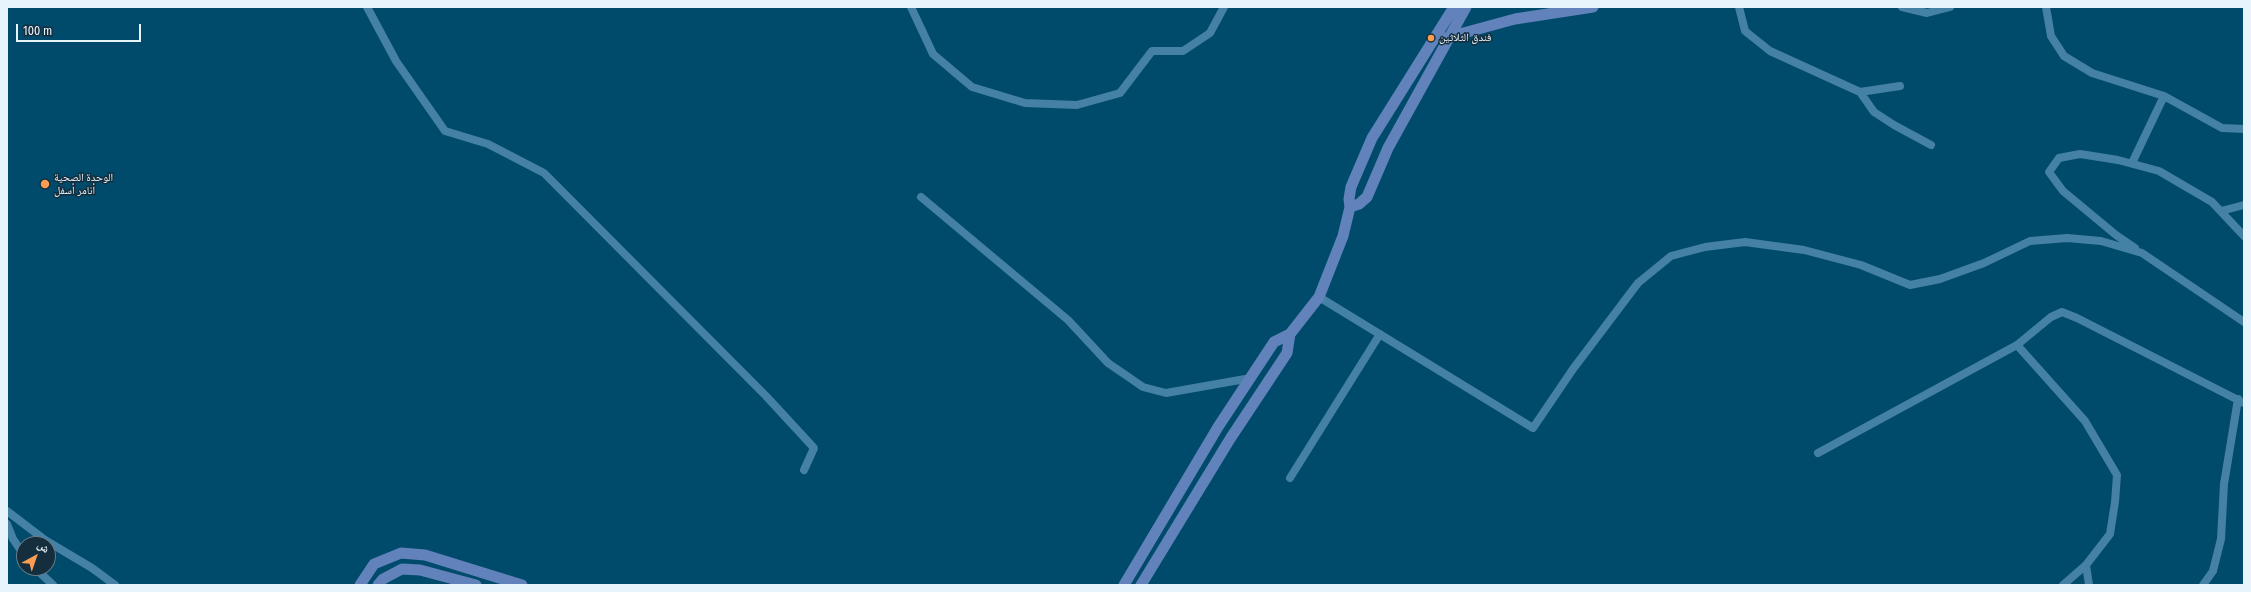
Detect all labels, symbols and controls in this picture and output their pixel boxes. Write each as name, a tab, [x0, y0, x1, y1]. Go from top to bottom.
scale bar	[18, 16, 143, 42]
text: 100 m	[23, 24, 52, 38]
place label: فندق الثلاثين	[1439, 31, 1492, 45]
marker: فندق الثلاثين	[1426, 33, 1436, 43]
place label: الوحدة الصحية أنامر أسفل	[54, 171, 113, 197]
marker: الوحدة الصحية أنامر أسفل	[39, 178, 51, 190]
north arrow	[16, 536, 56, 576]
text: ش	[35, 538, 52, 556]

